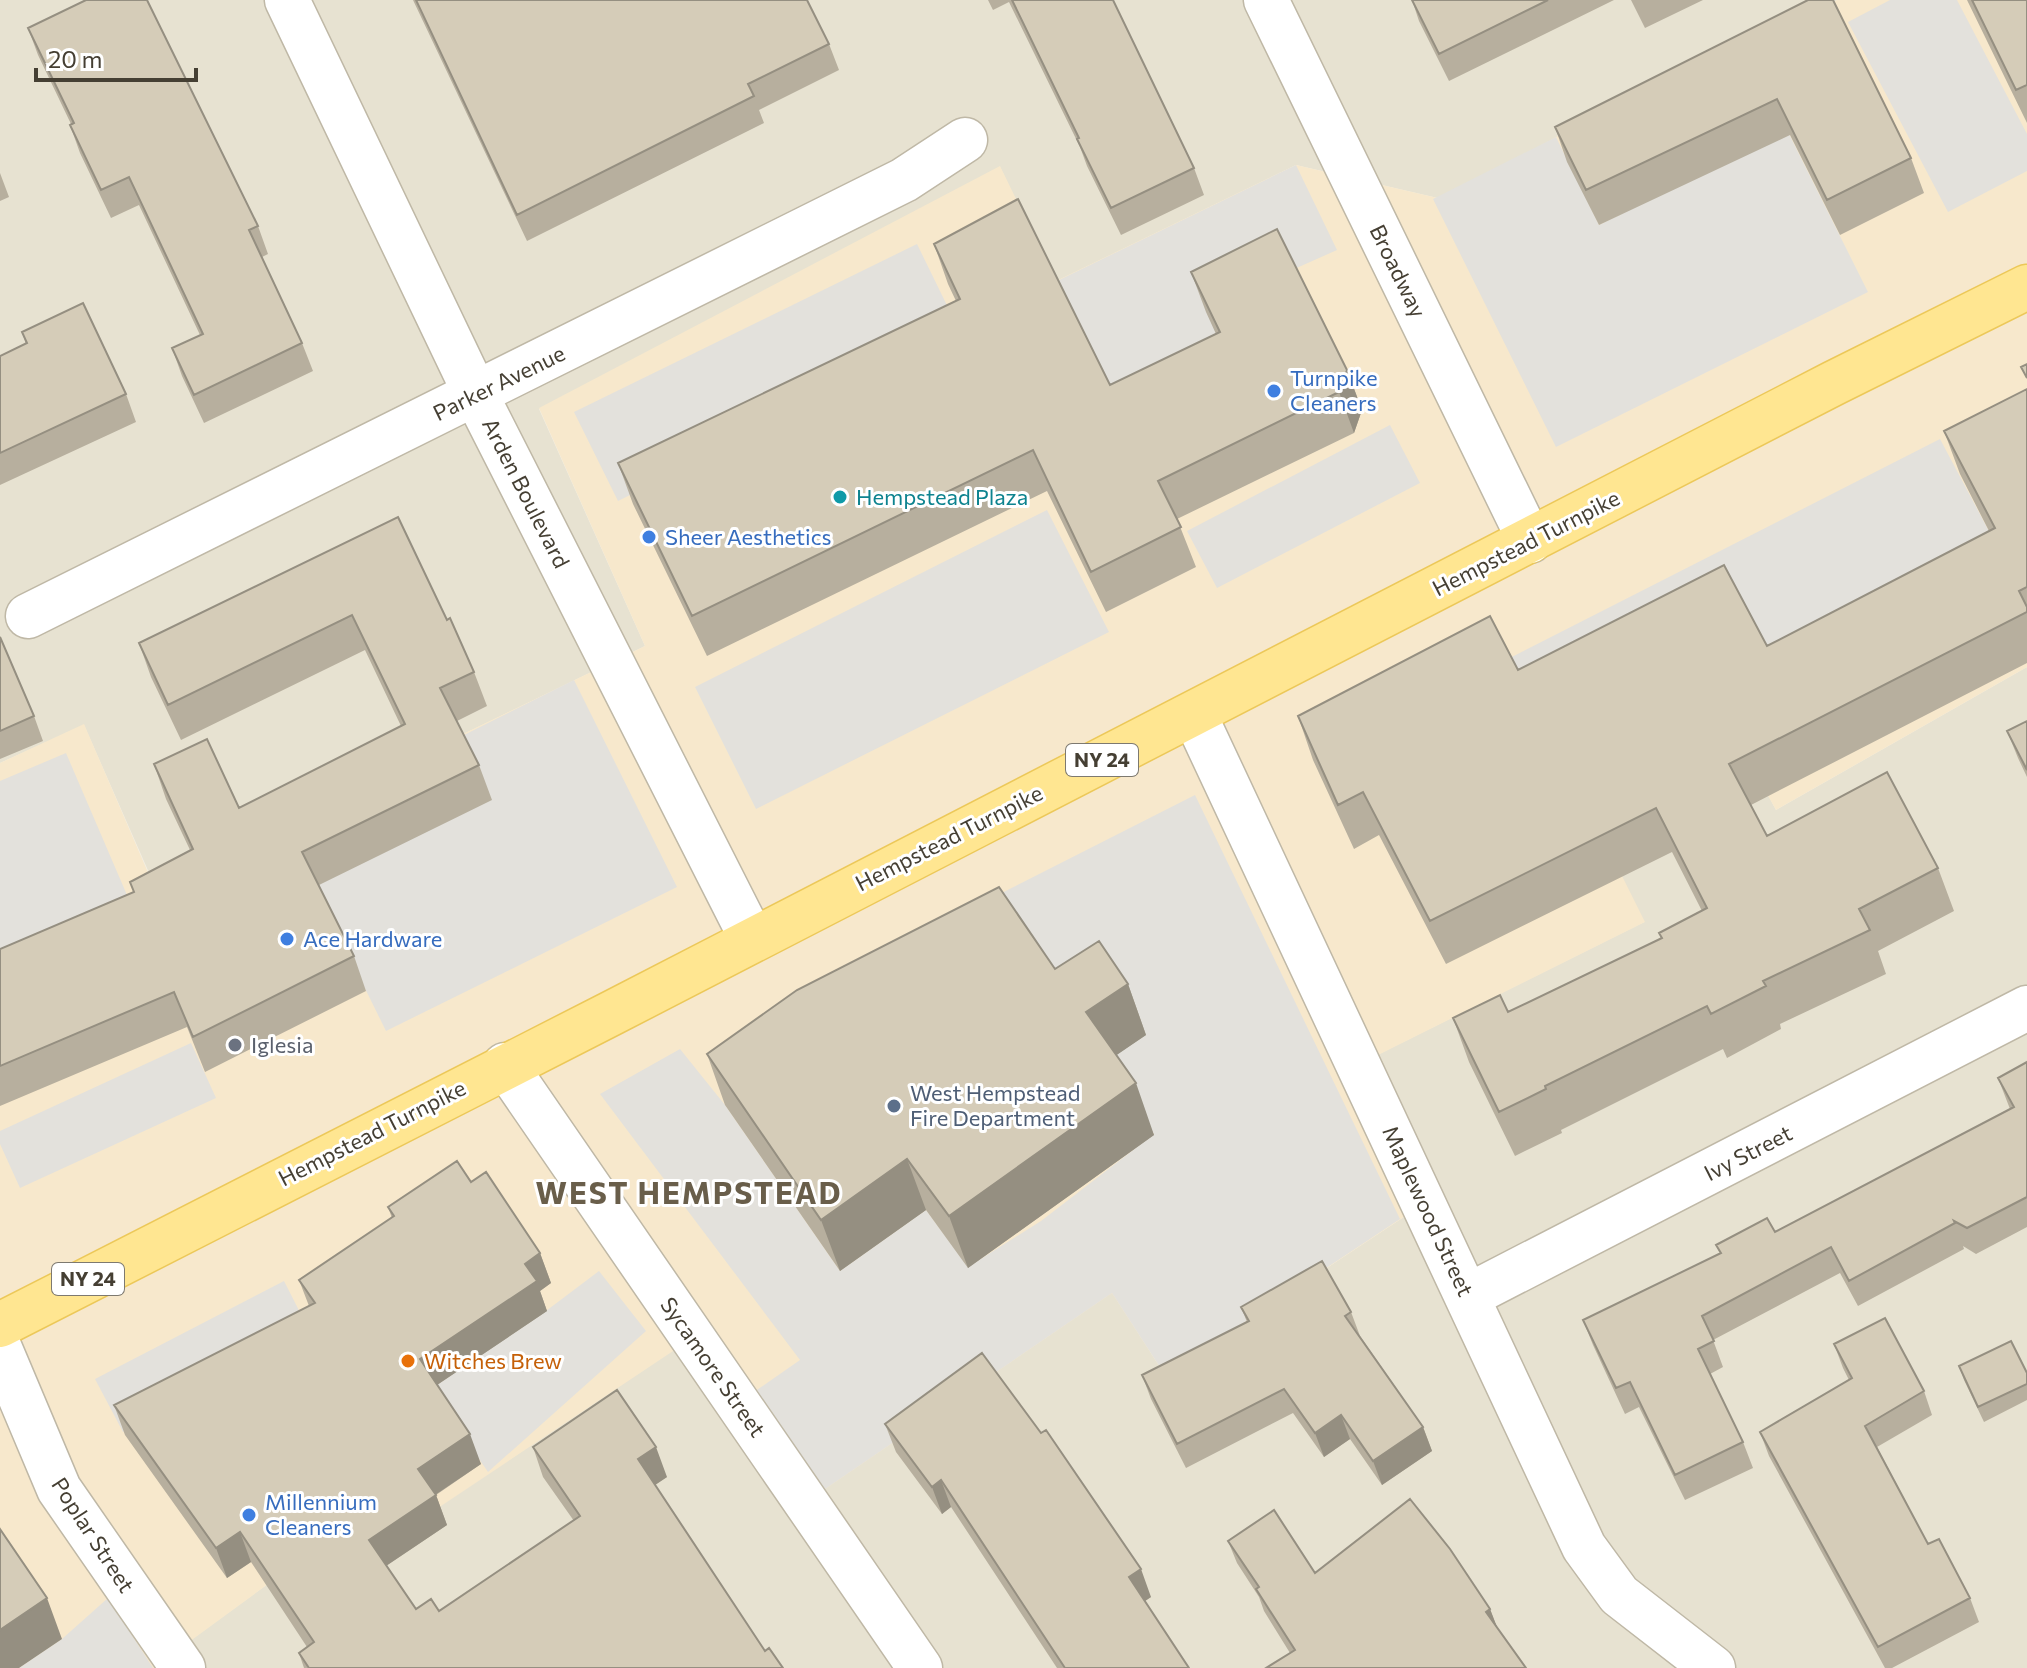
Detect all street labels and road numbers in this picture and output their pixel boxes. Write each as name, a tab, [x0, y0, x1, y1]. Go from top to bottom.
street label: Broadway	[1364, 220, 1433, 322]
street label: Parker Avenue	[428, 339, 569, 426]
street label: Arden Boulevard	[477, 413, 576, 572]
street label: Hempstead Turnpike	[1428, 484, 1624, 601]
road number: NY 24	[1066, 744, 1138, 776]
street label: Hempstead Turnpike	[851, 779, 1047, 896]
street label: Hempstead Turnpike	[274, 1074, 470, 1191]
street label: Ivy Street	[1699, 1119, 1796, 1186]
street label: Maplewood Street	[1377, 1121, 1480, 1300]
road number: NY 24	[52, 1263, 124, 1295]
street label: Sycamore Street	[655, 1292, 772, 1442]
street label: Poplar Street	[46, 1472, 141, 1597]

